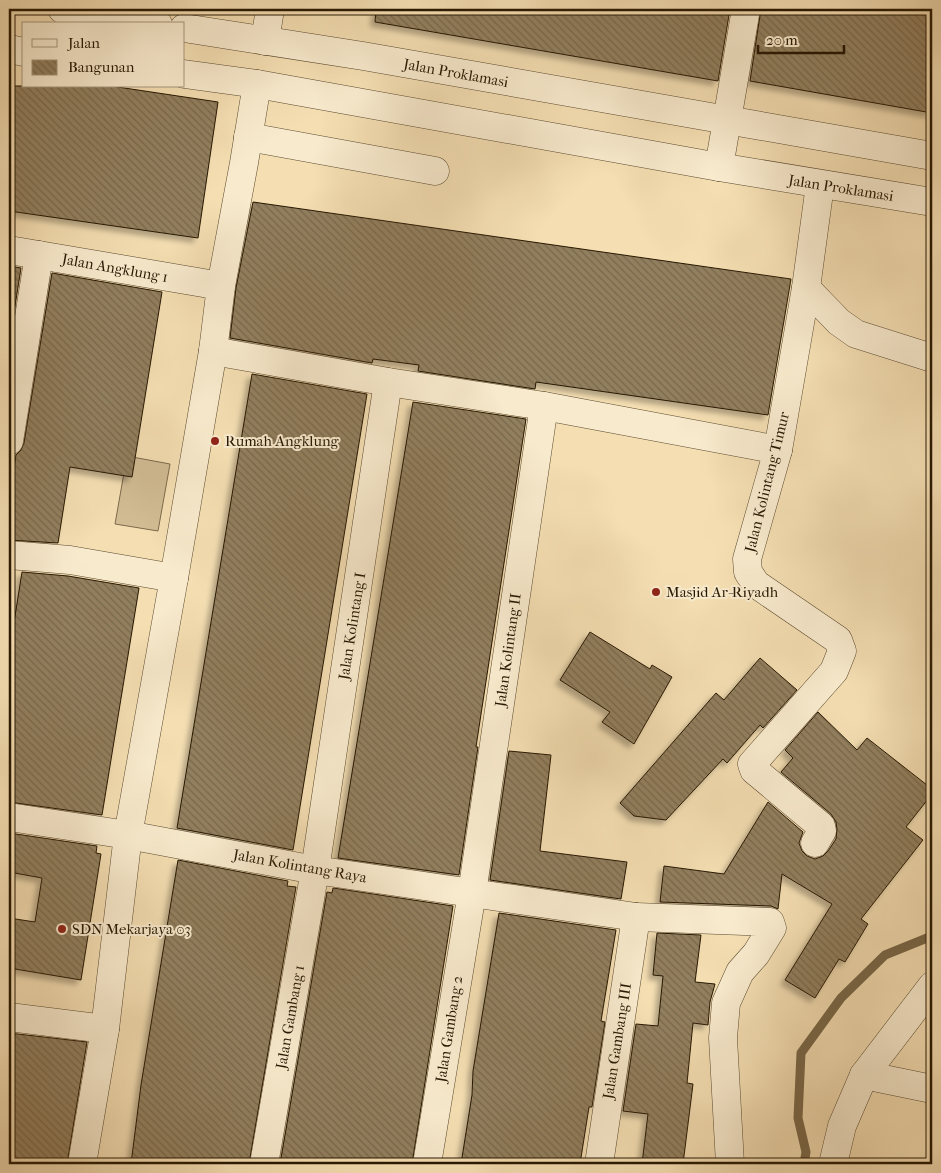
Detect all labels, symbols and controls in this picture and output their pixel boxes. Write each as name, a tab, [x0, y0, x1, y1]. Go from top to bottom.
legend	[22, 22, 185, 88]
scale bar	[758, 22, 845, 54]
text: 20 m	[766, 31, 798, 49]
text: Jalan	[67, 34, 100, 52]
street label: Jalan Proklamasi	[401, 55, 510, 91]
text: Bangunan	[68, 58, 135, 76]
street label: Jalan Proklamasi	[786, 171, 895, 205]
street label: Jalan Angklung 1	[60, 250, 169, 286]
street label: Jalan Kolintang Timur	[741, 409, 793, 555]
place label: Rumah Angklung	[225, 432, 340, 450]
marker: Rumah Angklung	[209, 435, 221, 447]
street label: Jalan Kolintang I	[334, 571, 369, 682]
place label: Masjid Ar-Riyadh	[666, 583, 779, 601]
marker: Masjid Ar-Riyadh	[650, 586, 662, 598]
street label: Jalan Kolintang II	[491, 592, 525, 709]
street label: Jalan Kolintang Raya	[231, 845, 369, 887]
place label: SDN Mekarjaya 03	[72, 920, 191, 938]
marker: SDN Mekarjaya 03	[56, 923, 68, 935]
street label: Jalan Gambang 1	[272, 964, 308, 1071]
street label: Jalan Gambang 2	[432, 974, 466, 1085]
street label: Jalan Gambang III	[599, 981, 635, 1101]

